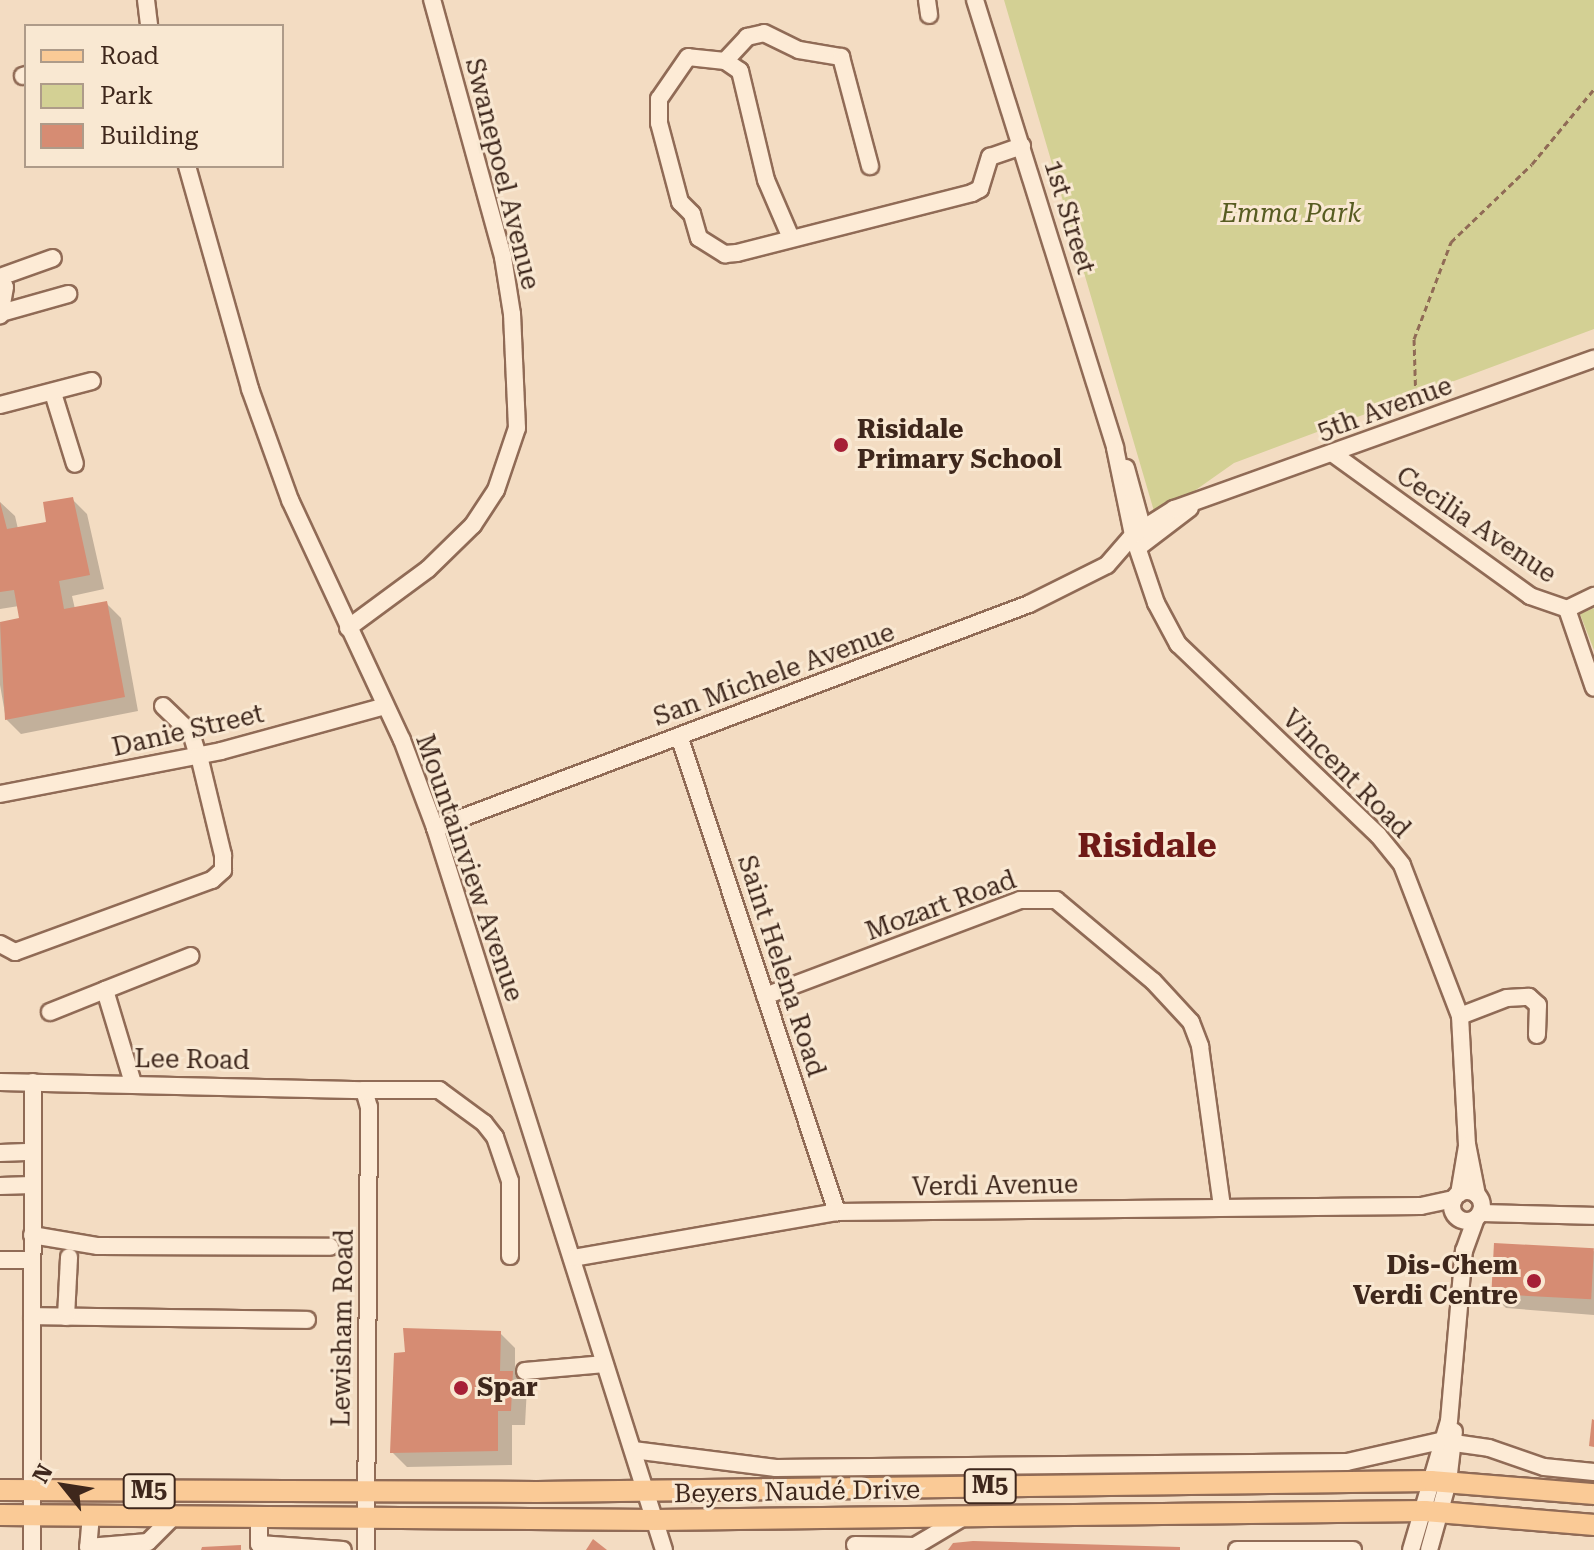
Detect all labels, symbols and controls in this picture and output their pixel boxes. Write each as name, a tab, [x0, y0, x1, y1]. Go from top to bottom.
legend	[24, 24, 284, 168]
text: Road	[100, 42, 159, 70]
street label: Swanepoel Avenue	[458, 55, 546, 293]
text: Park	[100, 82, 153, 110]
text: Building	[100, 122, 198, 150]
street label: 1st Street	[1037, 156, 1101, 278]
park label: Emma Park	[1221, 198, 1361, 230]
street label: 5th Avenue	[1313, 370, 1457, 448]
place label: Risidale Primary School	[857, 414, 1062, 476]
marker: Risidale Primary School	[832, 436, 850, 454]
street label: Cecilia Avenue	[1390, 460, 1562, 590]
street label: San Michele Avenue	[649, 617, 899, 733]
street label: Danie Street	[109, 698, 267, 764]
street label: Vincent Road	[1275, 703, 1417, 845]
street label: Mountainview Avenue	[409, 730, 529, 1006]
district label: Risidale	[1077, 826, 1217, 866]
street label: Saint Helena Road	[731, 851, 831, 1081]
street label: Mozart Road	[861, 864, 1021, 948]
street label: Lee Road	[134, 1043, 250, 1077]
street label: Verdi Avenue	[912, 1169, 1078, 1203]
street label: Lewisham Road	[326, 1229, 360, 1427]
place label: Dis-Chem Verdi Centre	[1353, 1250, 1518, 1312]
marker: Dis-Chem Verdi Centre	[1525, 1272, 1543, 1290]
place label: Spar	[477, 1372, 538, 1404]
marker: Spar	[452, 1379, 470, 1397]
north arrow	[24, 1446, 104, 1526]
text: N	[28, 1460, 58, 1487]
road number: M5	[962, 1466, 1018, 1506]
road number: M5	[121, 1471, 177, 1511]
street label: Beyers Naudé Drive	[674, 1474, 920, 1510]

